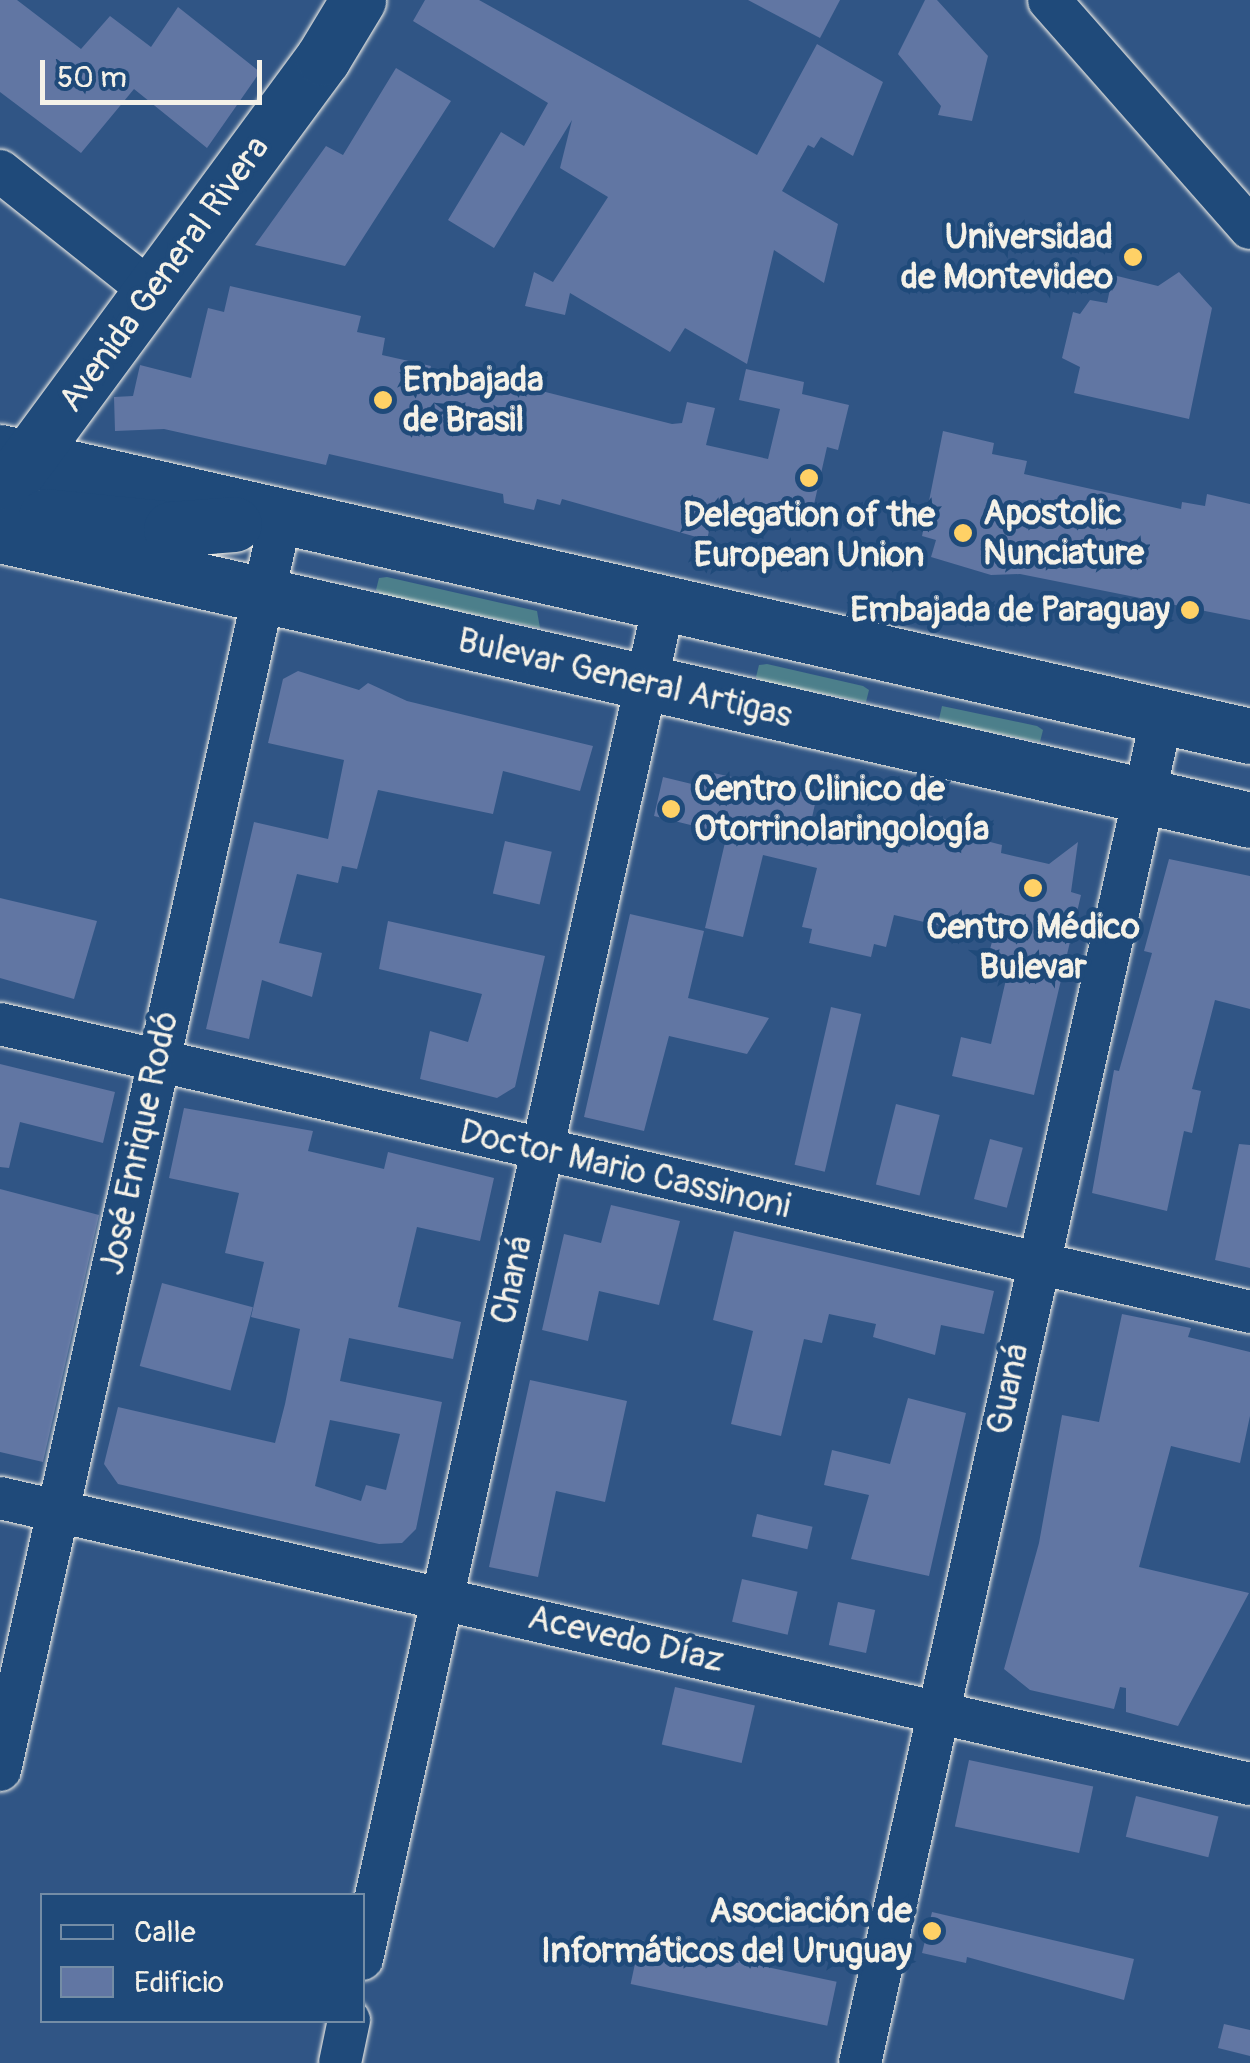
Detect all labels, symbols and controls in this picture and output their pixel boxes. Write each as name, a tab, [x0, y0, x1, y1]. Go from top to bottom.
scale bar	[45, 40, 268, 102]
text: 50 m	[57, 59, 127, 96]
street label: Avenida General Rivera	[50, 128, 278, 420]
place label: Universidad de Montevideo	[901, 216, 1113, 298]
marker: Universidad de Montevideo	[1122, 246, 1144, 268]
place label: Embajada de Brasil	[403, 359, 543, 441]
marker: Embajada de Brasil	[372, 389, 394, 411]
marker: Delegation of the European Union	[798, 467, 820, 489]
place label: Apostolic Nunciature	[983, 492, 1144, 574]
place label: Delegation of the European Union	[683, 494, 935, 576]
marker: Apostolic Nunciature	[952, 522, 974, 544]
place label: Embajada de Paraguay	[850, 589, 1170, 631]
marker: Embajada de Paraguay	[1179, 599, 1201, 621]
street label: Bulevar General Artigas	[454, 619, 796, 737]
place label: Centro Clinico de Otorrinolaringología	[694, 768, 989, 850]
marker: Centro Clinico de Otorrinolaringología	[658, 796, 684, 822]
marker: Centro Médico Bulevar	[1020, 875, 1046, 901]
place label: Centro Médico Bulevar	[926, 906, 1140, 988]
street label: José Enrique Rodó	[91, 1007, 187, 1279]
street label: Doctor Mario Cassinoni	[456, 1111, 794, 1227]
street label: Chaná	[482, 1232, 542, 1328]
street label: Guaná	[978, 1340, 1038, 1438]
street label: Acevedo Díaz	[524, 1596, 728, 1682]
place label: Asociación de Informáticos del Uruguay	[541, 1890, 912, 1972]
legend	[40, 1893, 365, 2023]
text: Calle	[134, 1914, 196, 1951]
marker: Asociación de Informáticos del Uruguay	[921, 1920, 943, 1942]
text: Edificio	[134, 1964, 224, 2001]

